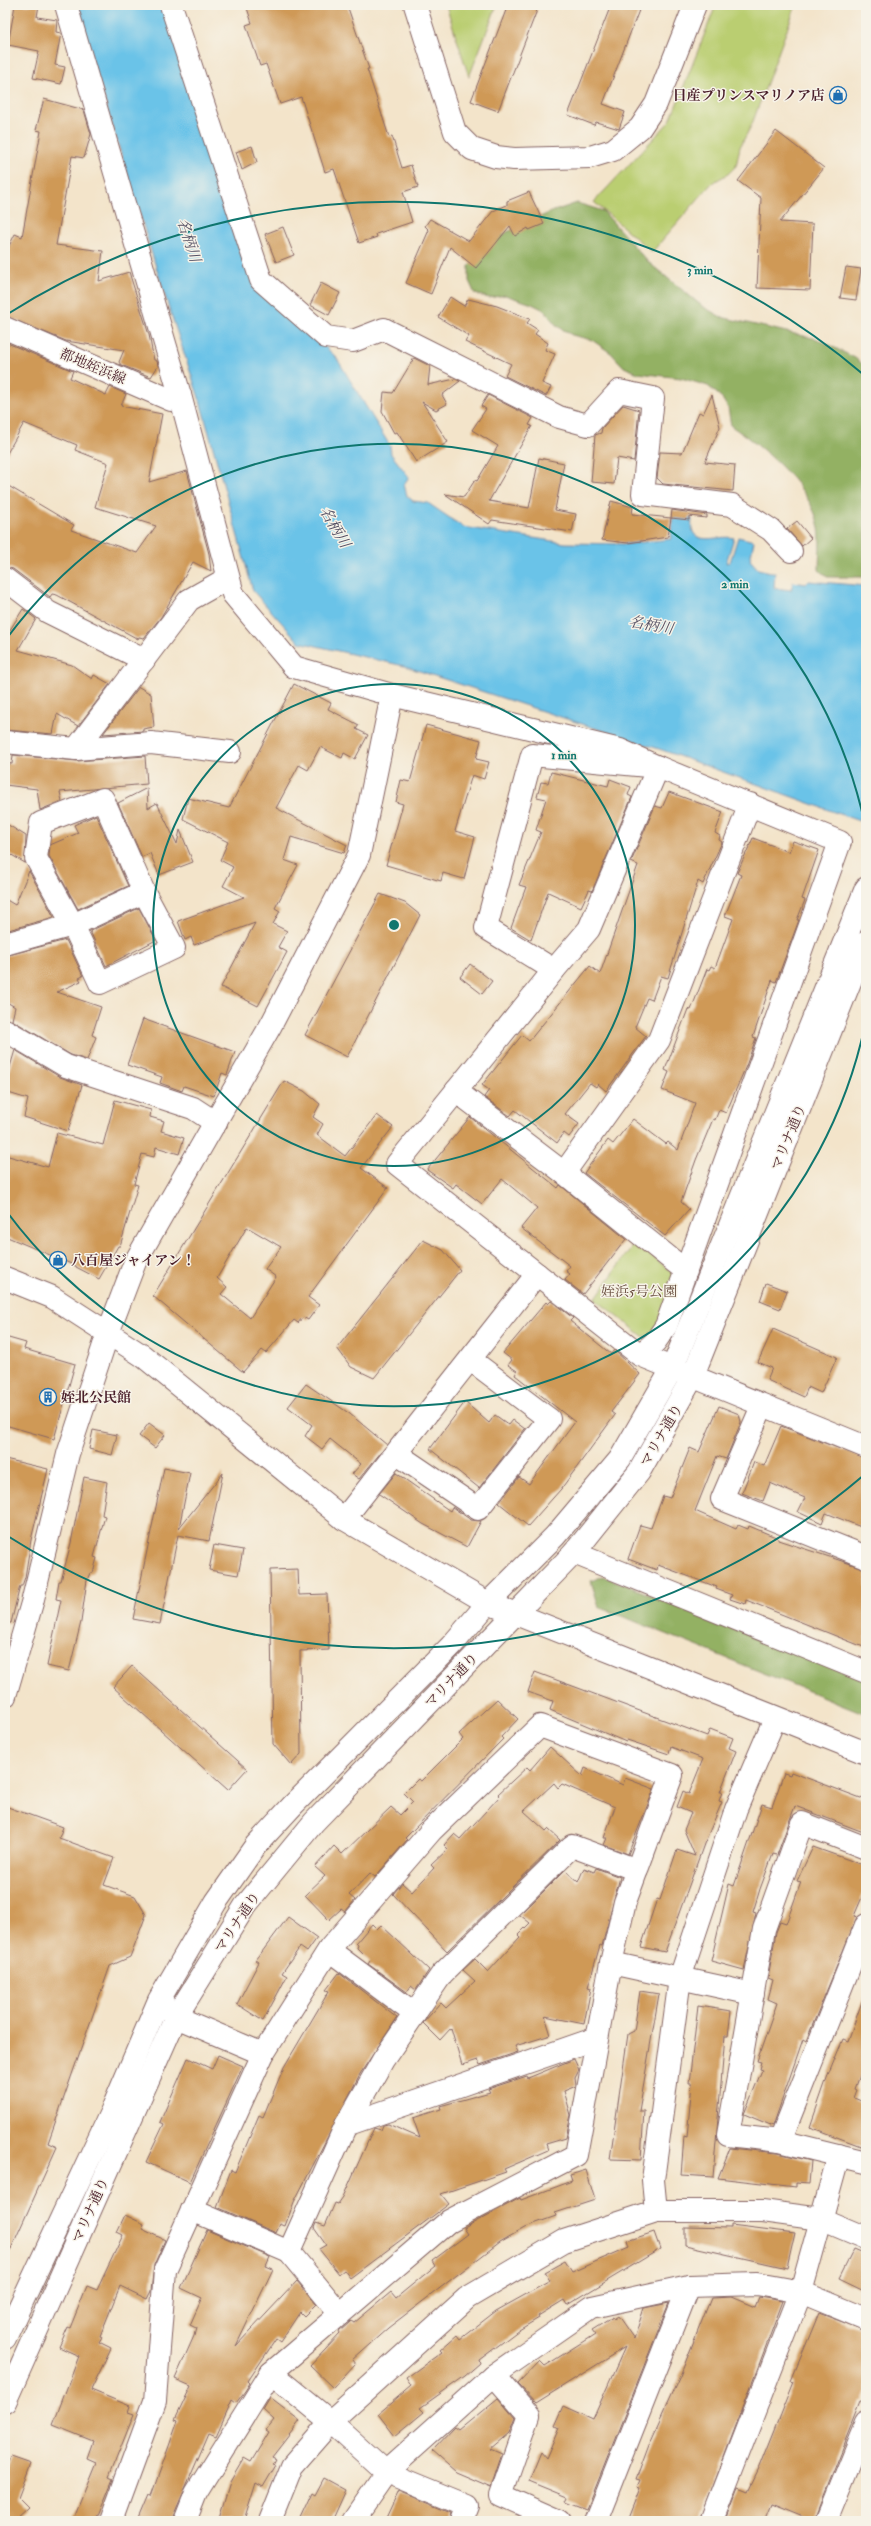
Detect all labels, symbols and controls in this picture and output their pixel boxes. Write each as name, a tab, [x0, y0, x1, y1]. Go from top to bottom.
shop icon: 日産プリンスマリノア店	[828, 85, 848, 105]
place label: 日産プリンスマリノア店	[673, 87, 825, 104]
water label: 名柄川	[173, 216, 205, 266]
text: 3 min	[687, 263, 714, 278]
street label: 都地姪浜線	[57, 345, 128, 388]
water label: 名柄川	[315, 503, 355, 553]
text: 2 min	[721, 577, 749, 592]
water label: 名柄川	[627, 612, 677, 639]
text: 1 min	[551, 748, 578, 763]
centre of rings	[387, 918, 401, 932]
street label: マリナ通り	[768, 1102, 809, 1173]
shop icon: 八百屋ジャイアン！	[48, 1250, 68, 1270]
place label: 八百屋ジャイアン！	[71, 1252, 196, 1269]
park label: 姪浜5号公園	[601, 1283, 677, 1300]
building icon: 姪北公民館	[38, 1387, 58, 1407]
place label: 姪北公民館	[61, 1389, 131, 1406]
street label: マリナ通り	[637, 1401, 686, 1470]
street label: マリナ通り	[421, 1649, 482, 1711]
street label: マリナ通り	[211, 1889, 264, 1956]
street label: マリナ通り	[69, 2175, 112, 2246]

